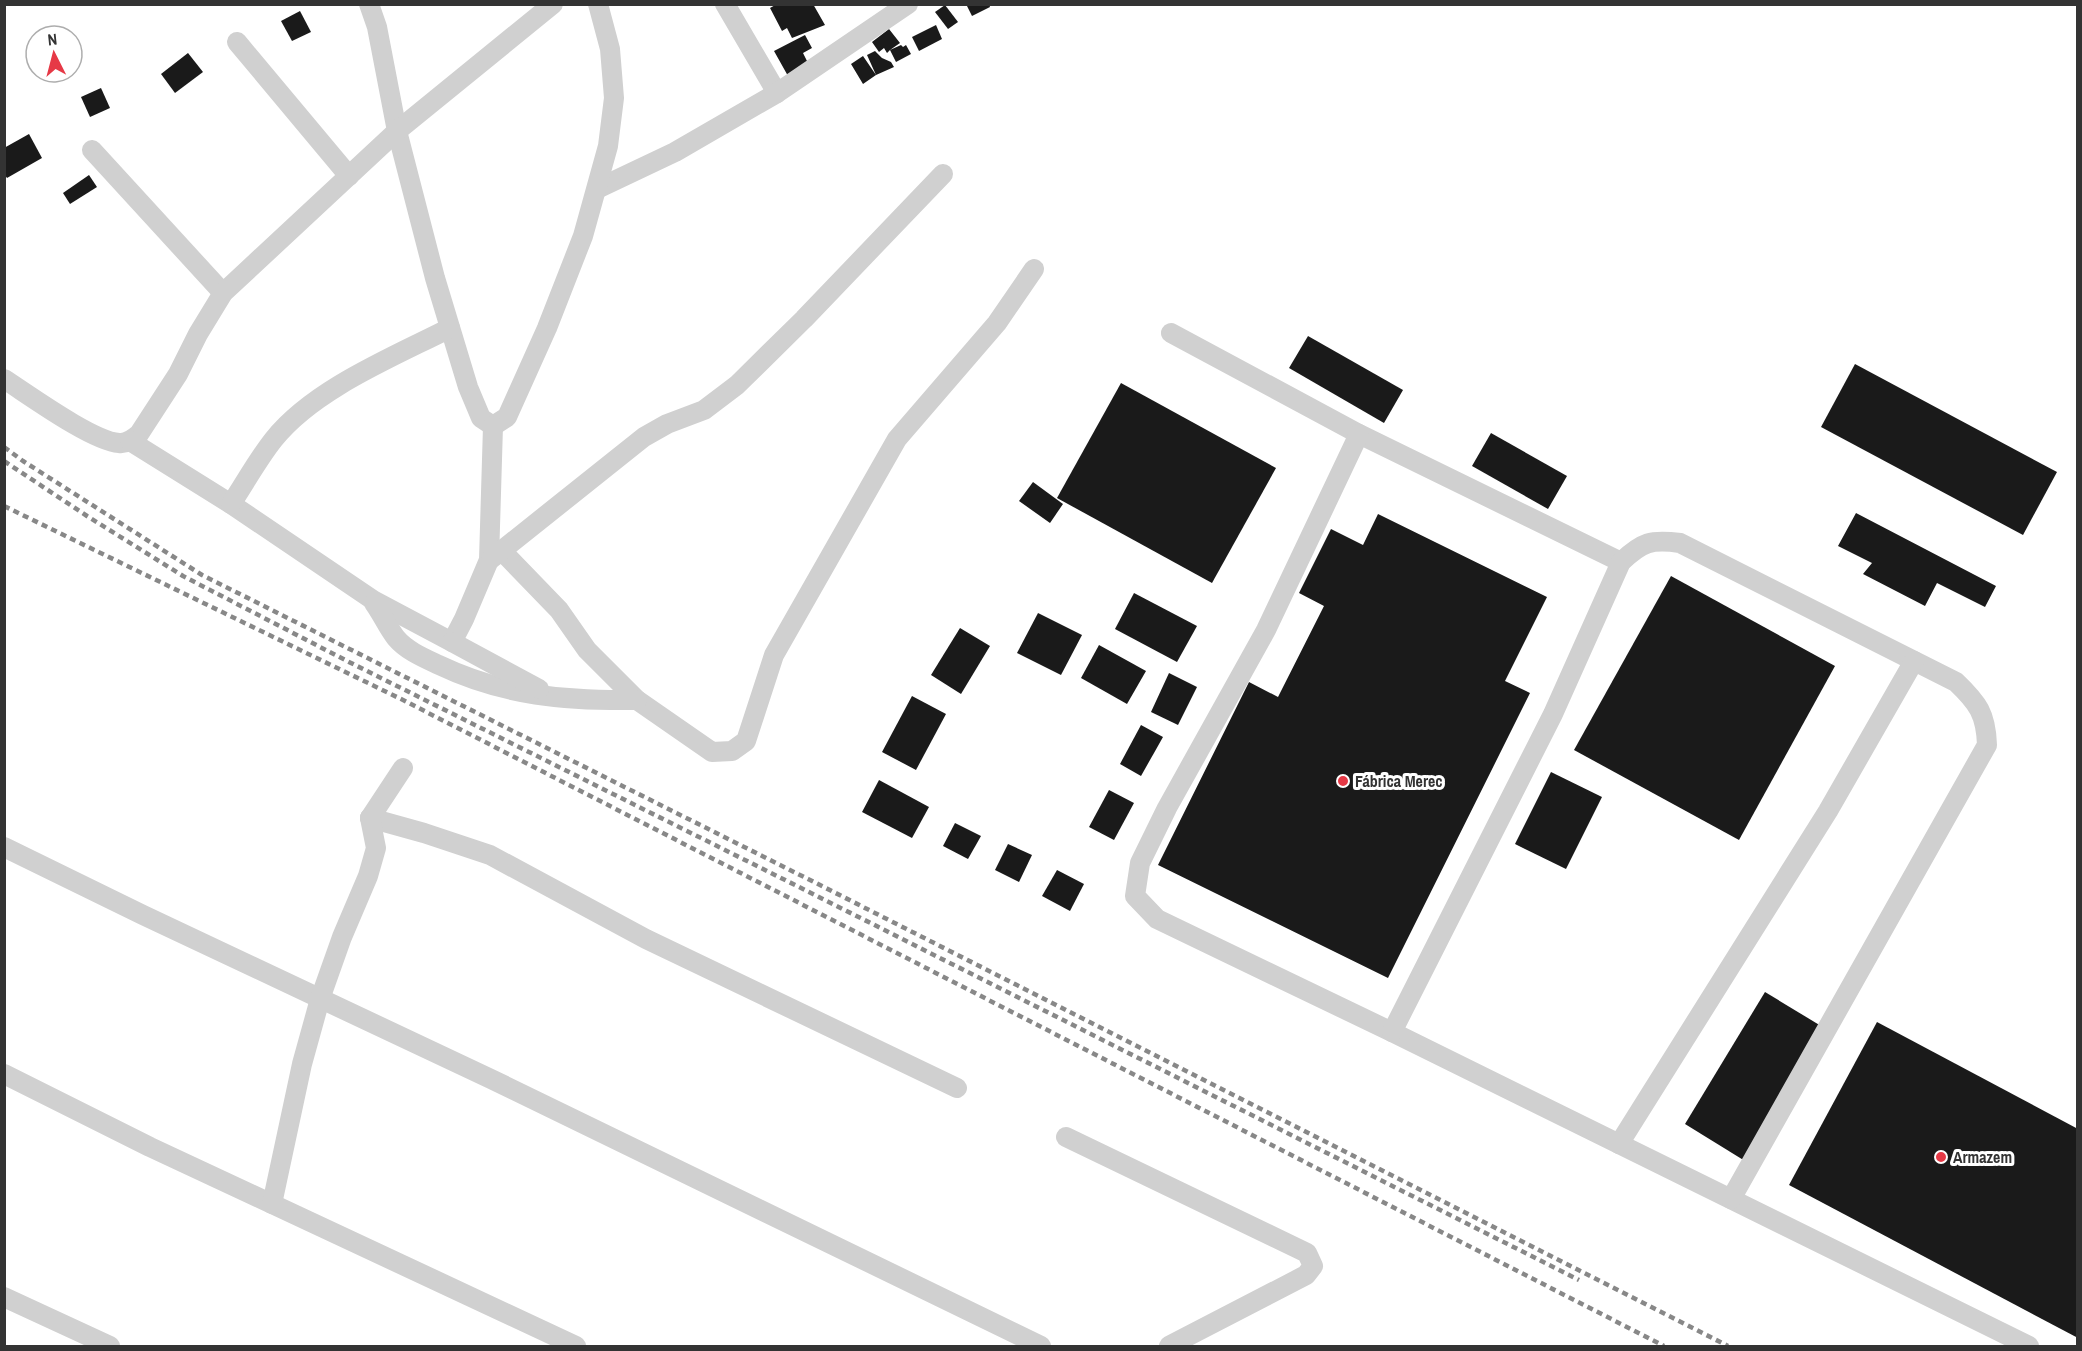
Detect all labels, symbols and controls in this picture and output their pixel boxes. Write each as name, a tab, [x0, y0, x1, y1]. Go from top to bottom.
north arrow	[24, 24, 84, 84]
text: N	[47, 28, 58, 51]
place label: Fábrica Merec	[1355, 770, 1443, 792]
marker: Fábrica Merec	[1336, 774, 1350, 788]
place label: Armazem	[1953, 1146, 2012, 1168]
marker: Armazem	[1934, 1150, 1948, 1164]

